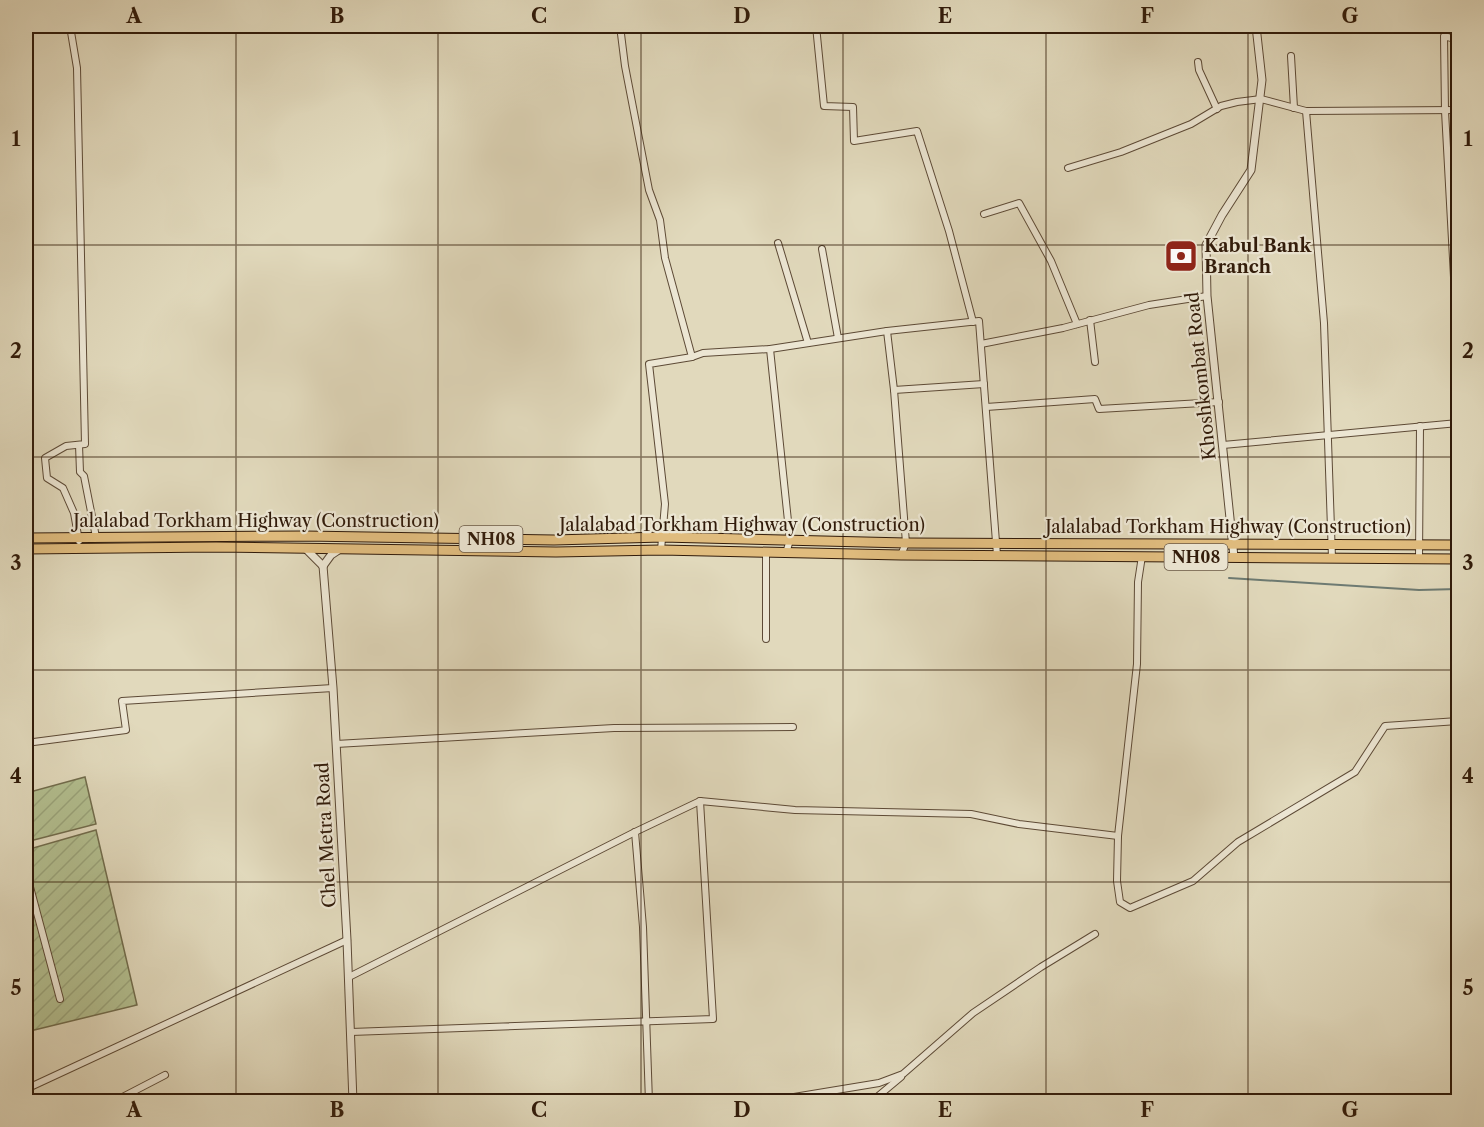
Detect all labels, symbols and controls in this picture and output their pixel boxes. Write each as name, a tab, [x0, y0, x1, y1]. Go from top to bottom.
text: A	[125, 4, 142, 28]
text: B	[330, 4, 345, 28]
text: C	[531, 4, 547, 28]
text: D	[733, 4, 751, 28]
text: E	[938, 4, 952, 28]
text: F	[1140, 4, 1154, 28]
text: G	[1342, 4, 1359, 28]
text: 1	[12, 127, 21, 151]
text: 1	[1464, 127, 1473, 151]
place label: Kabul Bank Branch	[1204, 235, 1312, 278]
bank icon: Kabul Bank Branch	[1163, 238, 1199, 274]
street label: Khoshkombat Road	[1181, 291, 1221, 461]
text: 2	[10, 339, 22, 363]
text: 2	[1462, 339, 1474, 363]
street label: Jalalabad Torkham Highway (Construction)	[70, 510, 439, 532]
street label: Jalalabad Torkham Highway (Construction)	[556, 514, 925, 536]
street label: Jalalabad Torkham Highway (Construction)	[1042, 516, 1411, 538]
road number: NH08	[460, 526, 522, 552]
road number: NH08	[1164, 544, 1228, 570]
text: 3	[10, 551, 22, 575]
text: 3	[1462, 551, 1474, 575]
street label: Chel Metra Road	[311, 762, 341, 908]
text: 4	[10, 764, 22, 788]
text: 4	[1462, 764, 1474, 788]
text: 5	[10, 976, 22, 1000]
text: 5	[1462, 976, 1474, 1000]
text: A	[125, 1098, 142, 1122]
text: B	[330, 1098, 345, 1122]
text: C	[531, 1098, 547, 1122]
text: D	[733, 1098, 751, 1122]
text: E	[938, 1098, 952, 1122]
text: F	[1140, 1098, 1154, 1122]
text: G	[1342, 1098, 1359, 1122]

